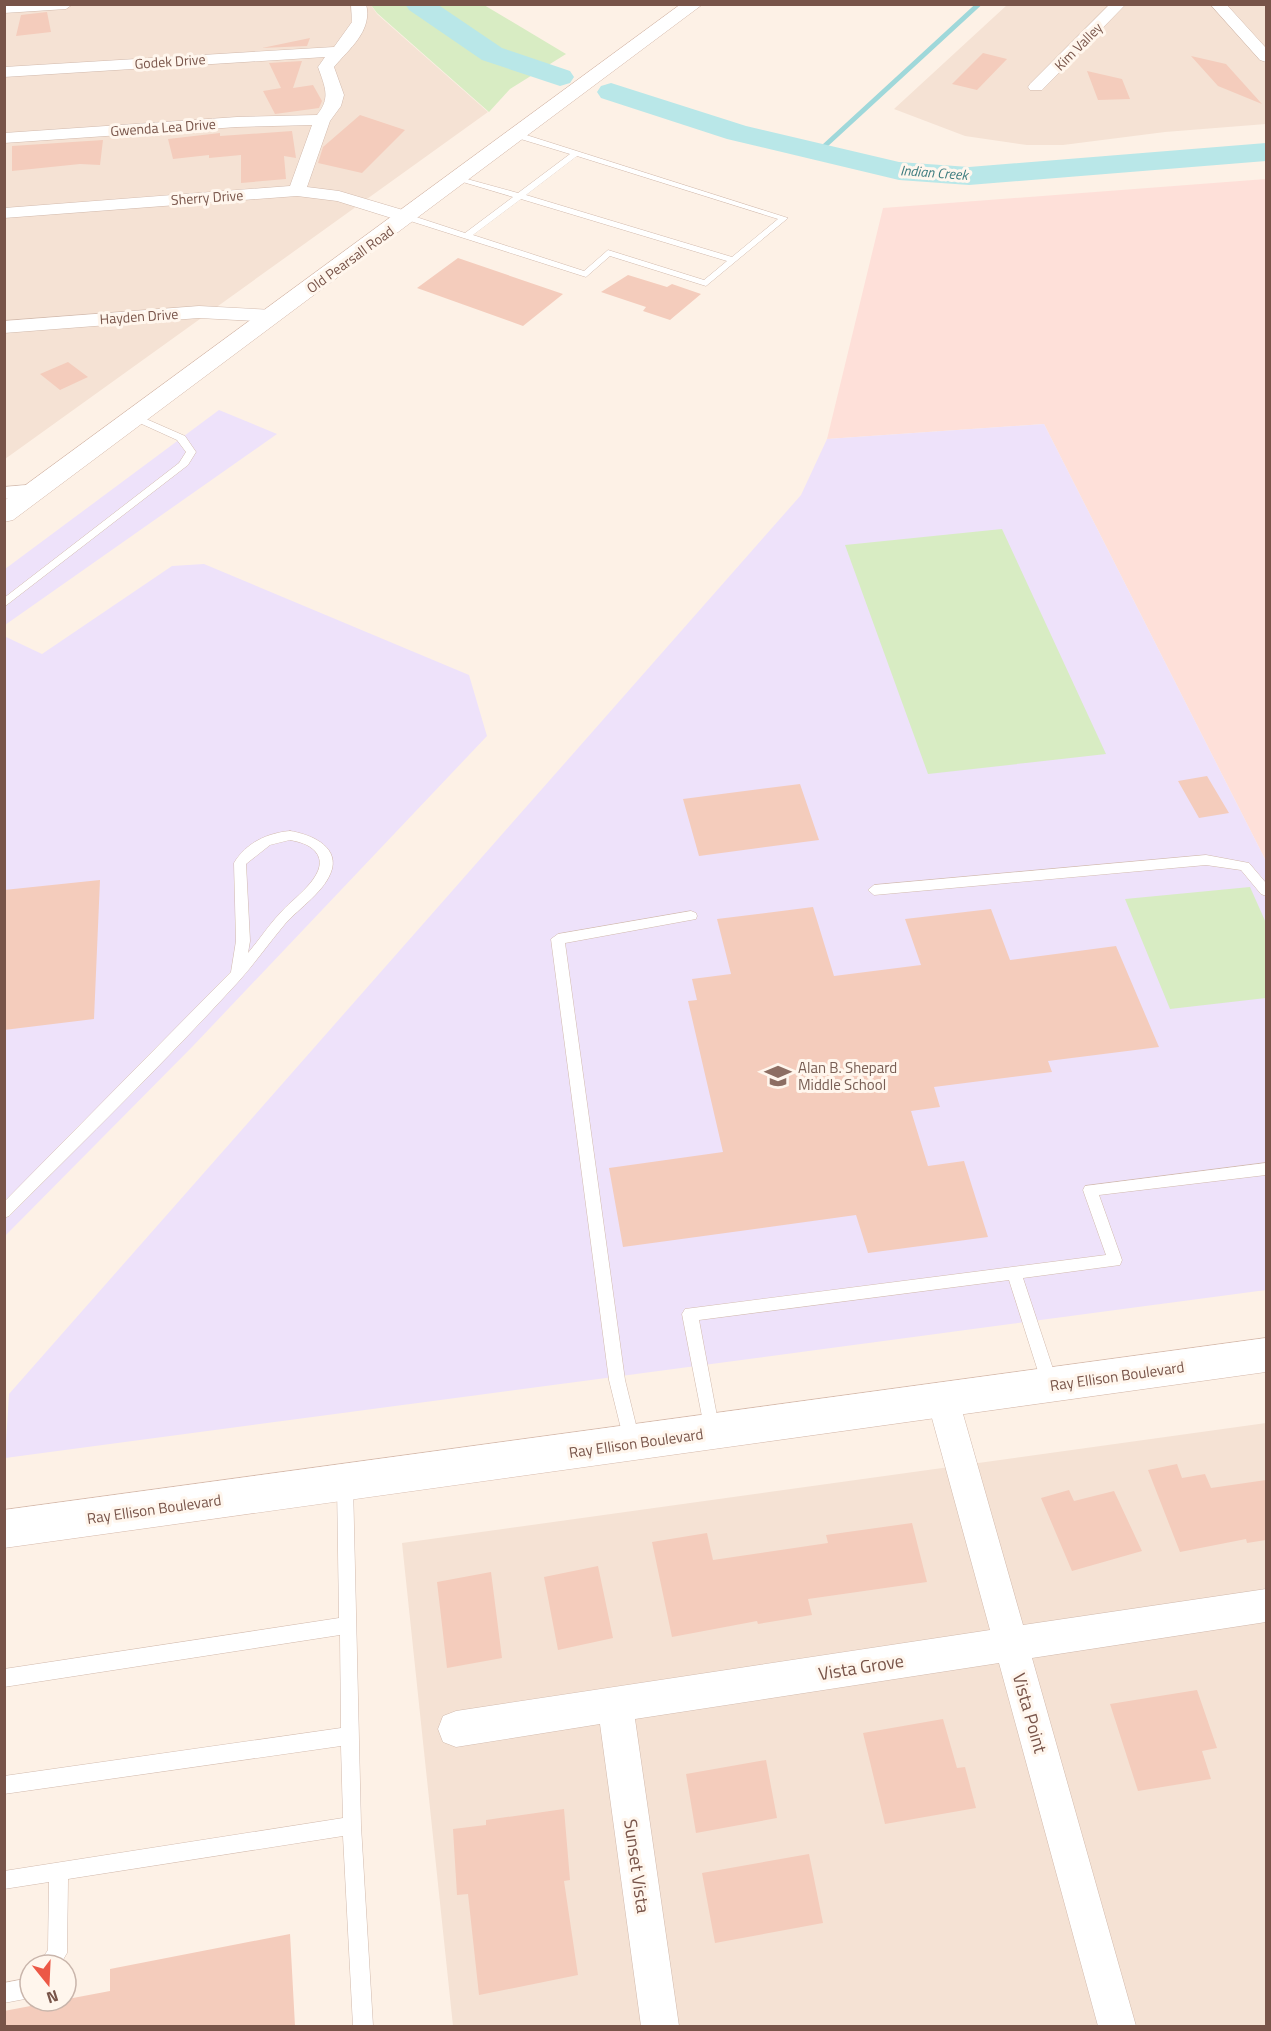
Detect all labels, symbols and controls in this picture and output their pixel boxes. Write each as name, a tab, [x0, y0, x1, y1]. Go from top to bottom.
street label: Kim Valley	[1049, 17, 1107, 75]
street label: Godek Drive	[134, 48, 206, 74]
street label: Gwenda Lea Drive	[110, 113, 216, 141]
water label: Indian Creek	[900, 159, 970, 185]
street label: Sherry Drive	[170, 184, 244, 210]
street label: Old Pearsall Road	[302, 220, 398, 298]
street label: Hayden Drive	[99, 303, 179, 329]
place label: Alan B. Shepard Middle School	[798, 1056, 897, 1096]
school or university icon: Alan B. Shepard Middle School	[763, 1061, 793, 1091]
street label: Ray Ellison Boulevard	[1048, 1355, 1186, 1397]
street label: Ray Ellison Boulevard	[567, 1422, 705, 1464]
street label: Ray Ellison Boulevard	[85, 1488, 223, 1530]
street label: Vista Grove	[816, 1647, 906, 1687]
street label: Vista Point	[1006, 1670, 1054, 1757]
street label: Sunset Vista	[617, 1817, 657, 1915]
north arrow	[18, 1953, 78, 2013]
text: N	[44, 1984, 62, 2010]

